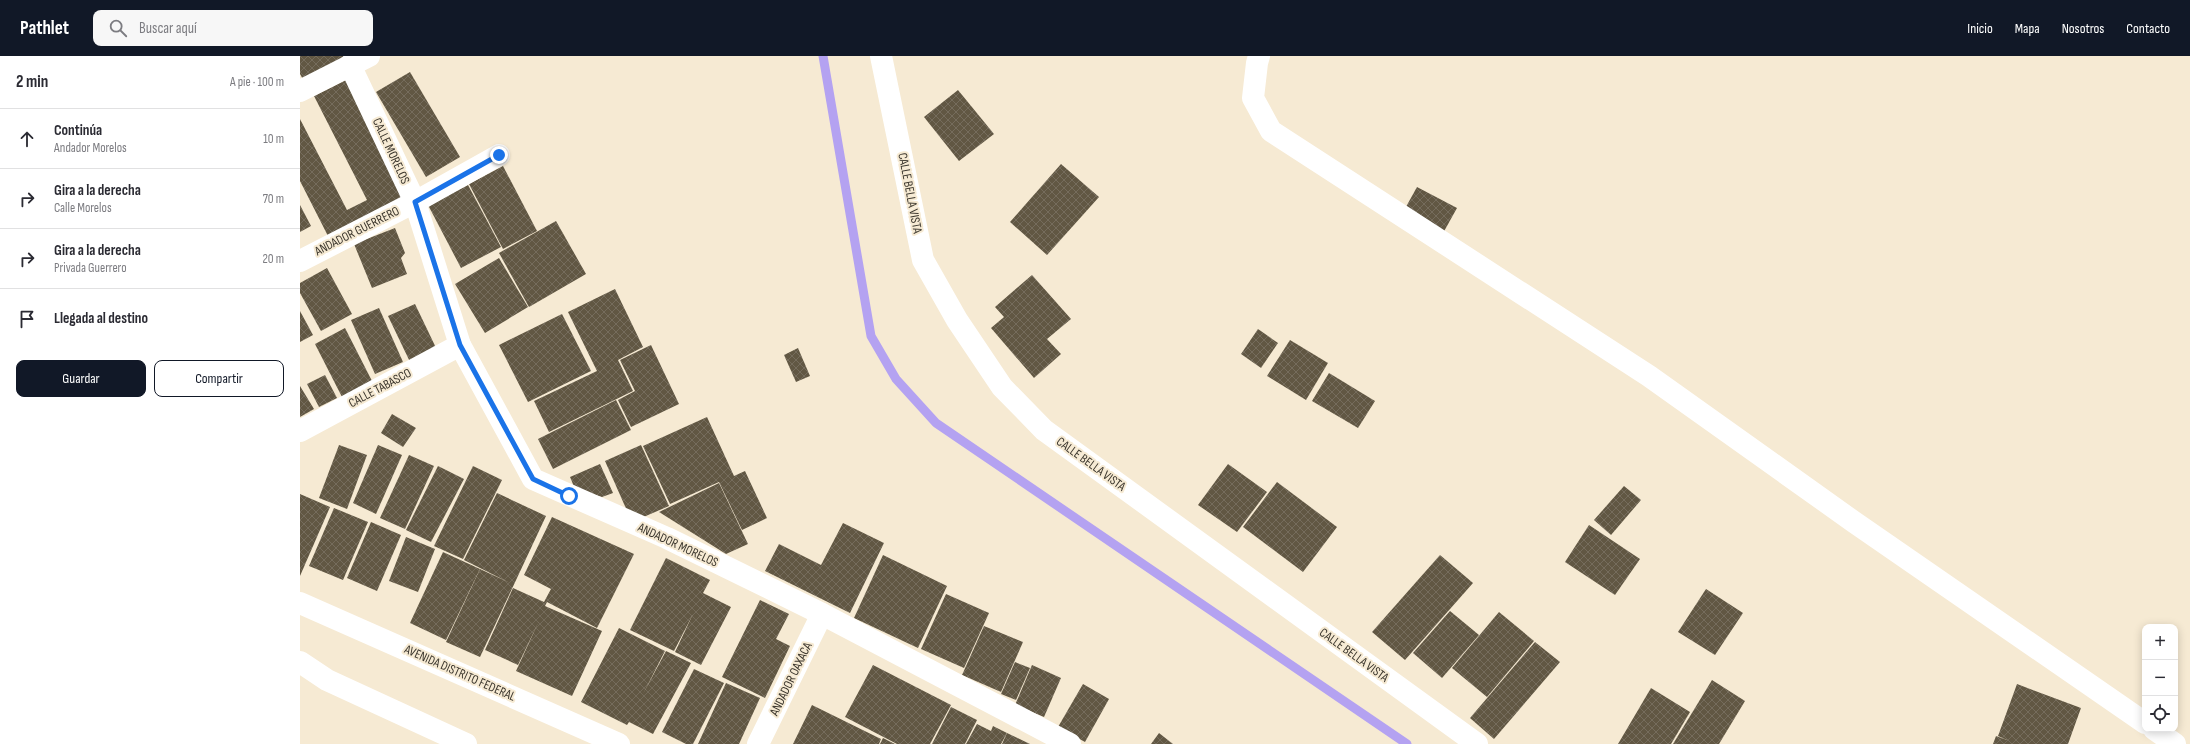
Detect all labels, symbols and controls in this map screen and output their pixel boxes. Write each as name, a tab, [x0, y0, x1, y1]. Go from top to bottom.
search box	[93, 10, 373, 46]
text: Pathlet	[20, 17, 69, 40]
icon: search	[107, 17, 129, 39]
text: Buscar aquí	[139, 19, 197, 38]
text: Inicio	[1967, 20, 1993, 37]
text: Mapa	[2015, 20, 2040, 37]
text: Nosotros	[2062, 20, 2104, 37]
text: Contacto	[2126, 20, 2170, 37]
text: 2 min	[16, 72, 48, 92]
text: A pie · 100 m	[230, 74, 284, 90]
street label: CALLE MORELOS	[369, 115, 413, 187]
text: Continúa	[54, 121, 102, 140]
icon: ahead	[16, 128, 38, 150]
text: 10 m	[263, 131, 284, 147]
text: Andador Morelos	[54, 140, 127, 156]
route end	[490, 146, 508, 164]
street label: CALLE BELLA VISTA	[894, 151, 926, 235]
text: Gira a la derecha	[54, 181, 141, 200]
icon: right	[16, 188, 38, 210]
text: 70 m	[263, 191, 284, 207]
text: Calle Morelos	[54, 200, 112, 216]
street label: ANDADOR GUERRERO	[311, 203, 402, 260]
text: Gira a la derecha	[54, 241, 141, 260]
icon: right	[16, 248, 38, 270]
text: 20 m	[262, 251, 284, 267]
text: Privada Guerrero	[54, 260, 127, 276]
icon: arrive	[16, 308, 38, 330]
text: Llegada al destino	[54, 309, 148, 328]
button: Guardar	[16, 360, 146, 397]
button: Compartir	[154, 360, 284, 397]
street label: CALLE TABASCO	[346, 365, 414, 411]
street label: CALLE BELLA VISTA	[1053, 434, 1129, 495]
route start	[560, 487, 578, 505]
street label: ANDADOR MORELOS	[634, 519, 721, 571]
map controls	[2142, 624, 2178, 732]
button: +	[2142, 624, 2178, 660]
street label: CALLE BELLA VISTA	[1316, 625, 1392, 686]
street label: ANDADOR OAXACA	[766, 639, 816, 719]
street label: AVENIDA DISTRITO FEDERAL	[401, 641, 518, 705]
button: −	[2142, 660, 2178, 696]
button: locate	[2142, 696, 2178, 732]

